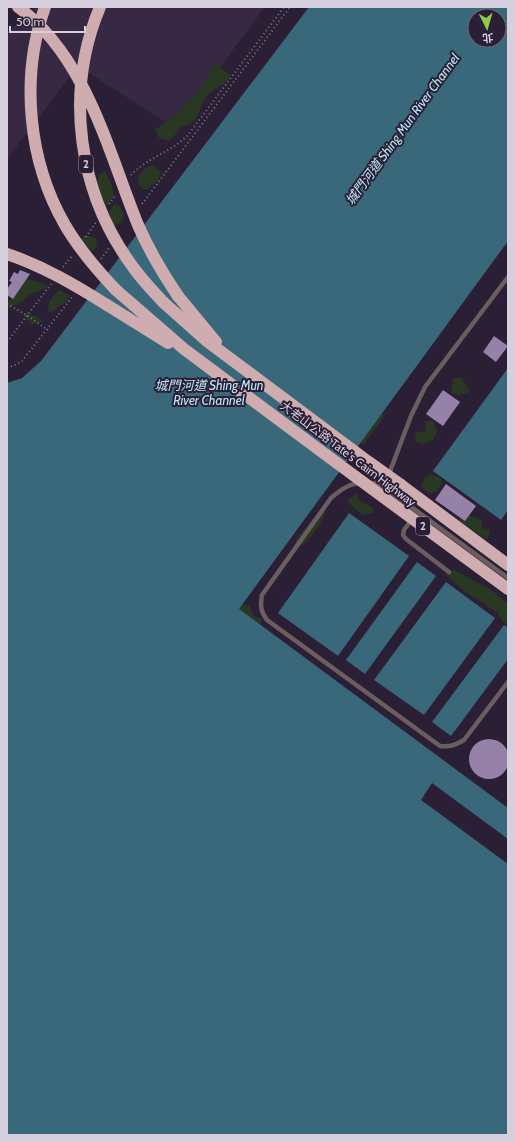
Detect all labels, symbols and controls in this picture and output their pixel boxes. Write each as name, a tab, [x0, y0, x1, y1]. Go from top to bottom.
scale bar	[10, 8, 85, 34]
north arrow	[467, 8, 507, 48]
text: 50 m	[16, 14, 44, 29]
text: 北	[482, 31, 494, 45]
water label: 城門河道 Shing Mun River Channel	[342, 50, 462, 208]
road number: 2	[79, 155, 93, 173]
water label: 城門河道 Shing Mun River Channel	[154, 377, 264, 408]
street label: 大老山公路 Tate's Cairn Highway	[278, 398, 419, 510]
road number: 2	[416, 517, 430, 535]

